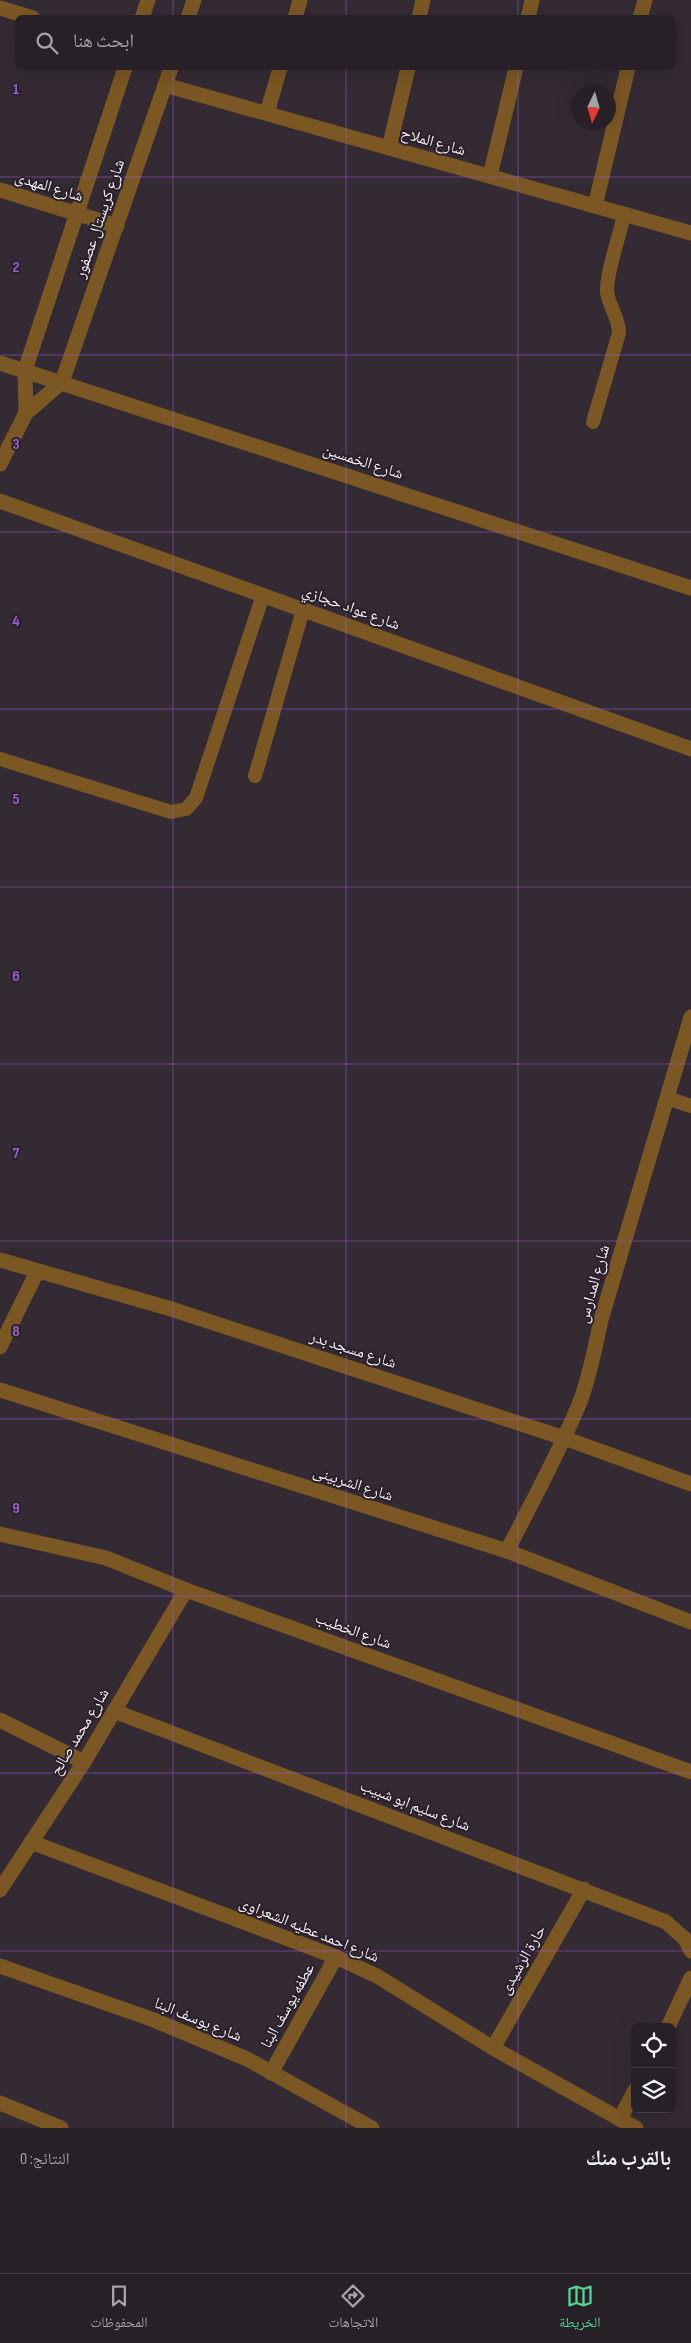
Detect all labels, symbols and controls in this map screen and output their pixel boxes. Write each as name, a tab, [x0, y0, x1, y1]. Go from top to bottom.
search box	[15, 15, 676, 70]
icon: search	[33, 29, 61, 57]
text: ابحث هنا	[73, 30, 134, 53]
text: 1	[13, 80, 20, 99]
north arrow	[571, 85, 616, 130]
street label: شارع الملاح	[398, 124, 468, 160]
street label: شارع كريستال عصفور	[70, 157, 129, 282]
street label: شارع المهدى	[13, 168, 85, 206]
text: 2	[12, 258, 20, 277]
text: 3	[12, 435, 20, 454]
street label: شارع الخمسين	[321, 440, 405, 484]
street label: شارع عواد حجازي	[299, 582, 402, 636]
text: 4	[12, 612, 20, 631]
text: 5	[12, 790, 20, 809]
text: 6	[12, 967, 20, 986]
text: 7	[13, 1144, 20, 1163]
street label: شارع المدارس	[574, 1243, 614, 1325]
text: 8	[12, 1322, 20, 1341]
street label: شارع مسجد بدر	[306, 1327, 399, 1373]
street label: شارع الشربينى	[311, 1462, 395, 1506]
text: 9	[12, 1499, 20, 1518]
street label: شارع الخطيب	[312, 1608, 394, 1654]
street label: شارع محمد صالح	[47, 1685, 113, 1779]
street label: شارع سليم ابو شبيب	[357, 1776, 473, 1836]
street label: شارع احمد عطيه الشعراوى	[236, 1893, 382, 1967]
street label: حارة الرشيدى	[496, 1922, 550, 1998]
street label: عطفه يوسف البنا	[257, 1960, 319, 2052]
street label: شارع يوسف البنا	[151, 1994, 245, 2046]
map controls	[631, 2023, 676, 2113]
button: locate	[631, 2023, 676, 2068]
button: layers	[631, 2068, 676, 2113]
text: بالقرب منك	[586, 2146, 671, 2171]
text: النتائج: 0	[20, 2150, 69, 2169]
tab: المحفوظات	[91, 2282, 147, 2336]
tab: الاتجاهات	[329, 2282, 378, 2336]
tab: الخريطة	[559, 2282, 600, 2336]

